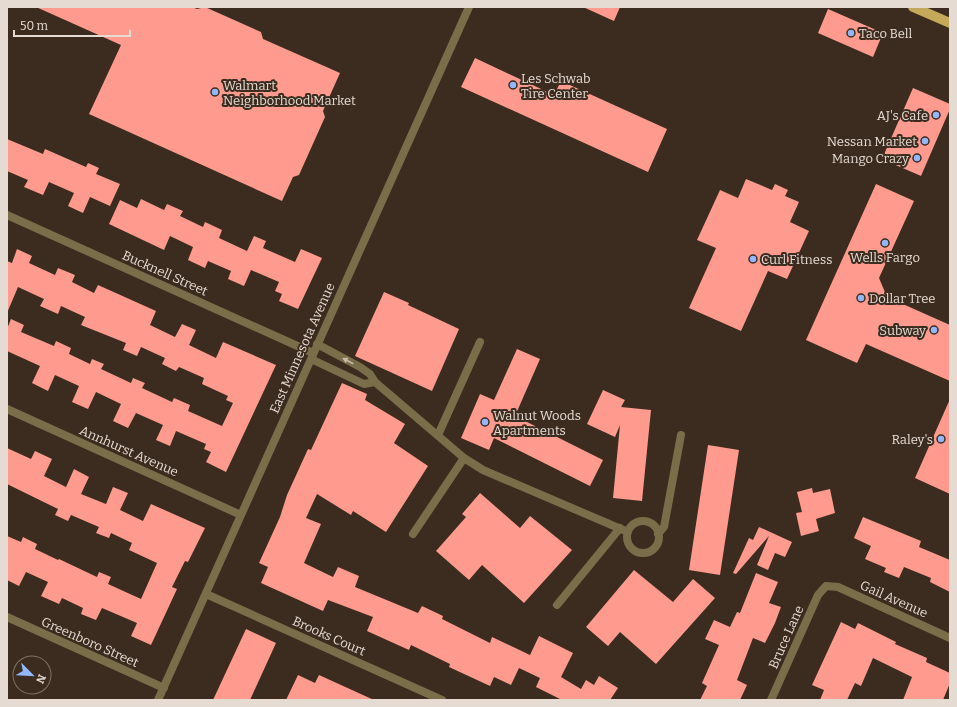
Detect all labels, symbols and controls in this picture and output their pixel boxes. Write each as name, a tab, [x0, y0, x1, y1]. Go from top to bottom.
scale bar	[14, 12, 130, 38]
text: 50 m	[20, 19, 49, 33]
place label: Taco Bell	[859, 26, 913, 41]
marker: Taco Bell	[846, 28, 856, 38]
place label: Les Schwab Tire Center	[521, 71, 591, 101]
place label: Walmart Neighborhood Market	[223, 78, 356, 108]
marker: Les Schwab Tire Center	[508, 80, 518, 90]
marker: Walmart Neighborhood Market	[210, 87, 220, 97]
place label: AJ's Cafe	[877, 108, 928, 123]
marker: AJ's Cafe	[931, 110, 941, 120]
place label: Nessan Market	[827, 134, 917, 149]
marker: Nessan Market	[920, 136, 930, 146]
place label: Mango Crazy	[832, 151, 909, 166]
marker: Mango Crazy	[912, 153, 922, 163]
marker: Wells Fargo	[880, 238, 890, 248]
street label: Bucknell Street	[120, 247, 210, 299]
place label: Wells Fargo	[850, 250, 920, 265]
place label: Curl Fitness	[761, 252, 832, 267]
marker: Curl Fitness	[748, 254, 758, 264]
street label: East Minnesota Avenue	[266, 280, 338, 416]
place label: Dollar Tree	[869, 291, 935, 306]
marker: Dollar Tree	[856, 293, 866, 303]
place label: Subway	[879, 323, 926, 338]
marker: Subway	[929, 325, 939, 335]
one-way arrow	[343, 357, 354, 364]
place label: Walnut Woods Apartments	[493, 408, 581, 438]
marker: Walnut Woods Apartments	[480, 417, 490, 427]
street label: Annhurst Avenue	[77, 423, 181, 479]
place label: Raley's	[892, 432, 933, 447]
marker: Raley's	[936, 434, 946, 444]
street label: Gail Avenue	[858, 577, 930, 621]
street label: Bruce Lane	[765, 603, 807, 671]
street label: Brooks Court	[290, 613, 368, 659]
street label: Greenboro Street	[39, 614, 141, 670]
north arrow	[12, 655, 52, 695]
text: N	[33, 672, 48, 686]

